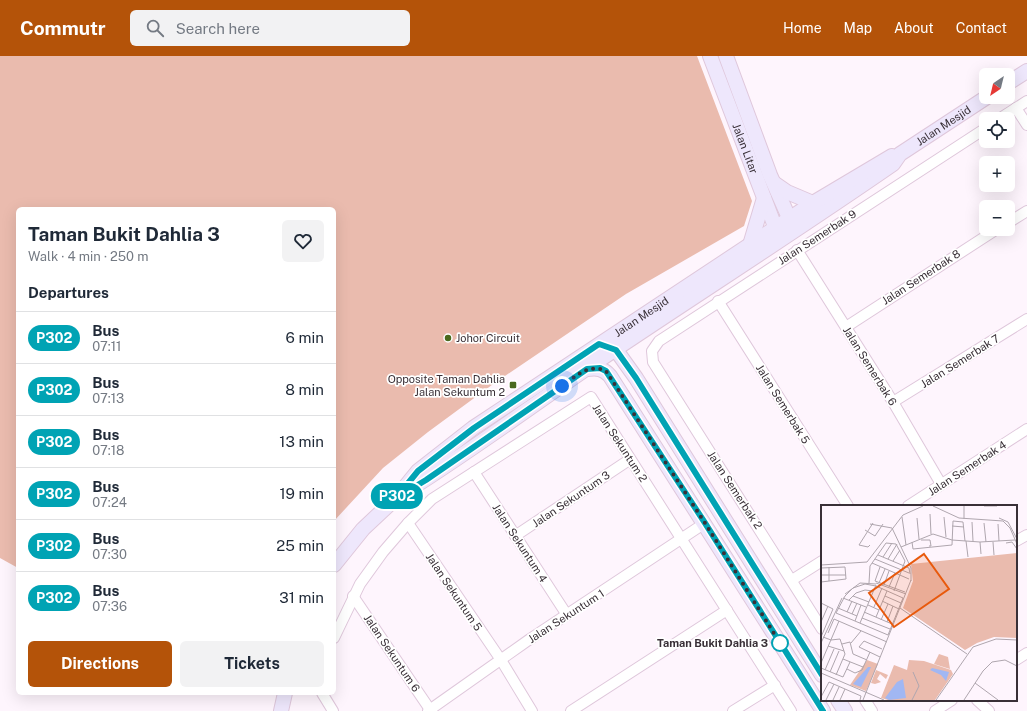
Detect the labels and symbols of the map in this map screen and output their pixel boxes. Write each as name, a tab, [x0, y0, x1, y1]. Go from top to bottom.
north arrow	[979, 68, 1015, 104]
street label: Jalan Mesjid	[914, 103, 973, 148]
street label: Jalan Litar	[730, 122, 760, 175]
street label: Jalan Semerbak 9	[776, 207, 858, 267]
street label: Jalan Semerbak 8	[880, 247, 962, 307]
street label: Jalan Mesjid	[612, 294, 671, 339]
street label: Jalan Semerbak 6	[841, 324, 899, 408]
place label: Johor Circuit	[456, 332, 520, 344]
street label: Jalan Semerbak 7	[918, 332, 1002, 390]
marker: Johor Circuit	[443, 333, 453, 343]
street label: Jalan Semerbak 5	[754, 362, 812, 446]
place label: Opposite Taman Dahlia Jalan Sekuntum 2	[388, 373, 505, 398]
your location	[552, 376, 572, 396]
marker: Opposite Taman Dahlia Jalan Sekuntum 2	[508, 380, 518, 390]
street label: Jalan Sekuntum 2	[590, 402, 650, 485]
street label: Jalan Semerbak 4	[926, 438, 1008, 498]
street label: Jalan Semerbak 2	[705, 449, 765, 532]
street label: Jalan Sekuntum 3	[530, 469, 612, 529]
line badge: P302	[369, 483, 425, 509]
street label: Jalan Sekuntum 4	[490, 502, 550, 584]
inset map	[821, 505, 1017, 701]
street label: Jalan Sekuntum 5	[424, 551, 484, 633]
street label: Jalan Sekuntum 1	[526, 587, 606, 645]
street label: Jalan Sekuntum 6	[362, 612, 422, 694]
marker: Taman Bukit Dahlia 3	[771, 634, 789, 652]
place label: Taman Bukit Dahlia 3	[657, 637, 768, 649]

